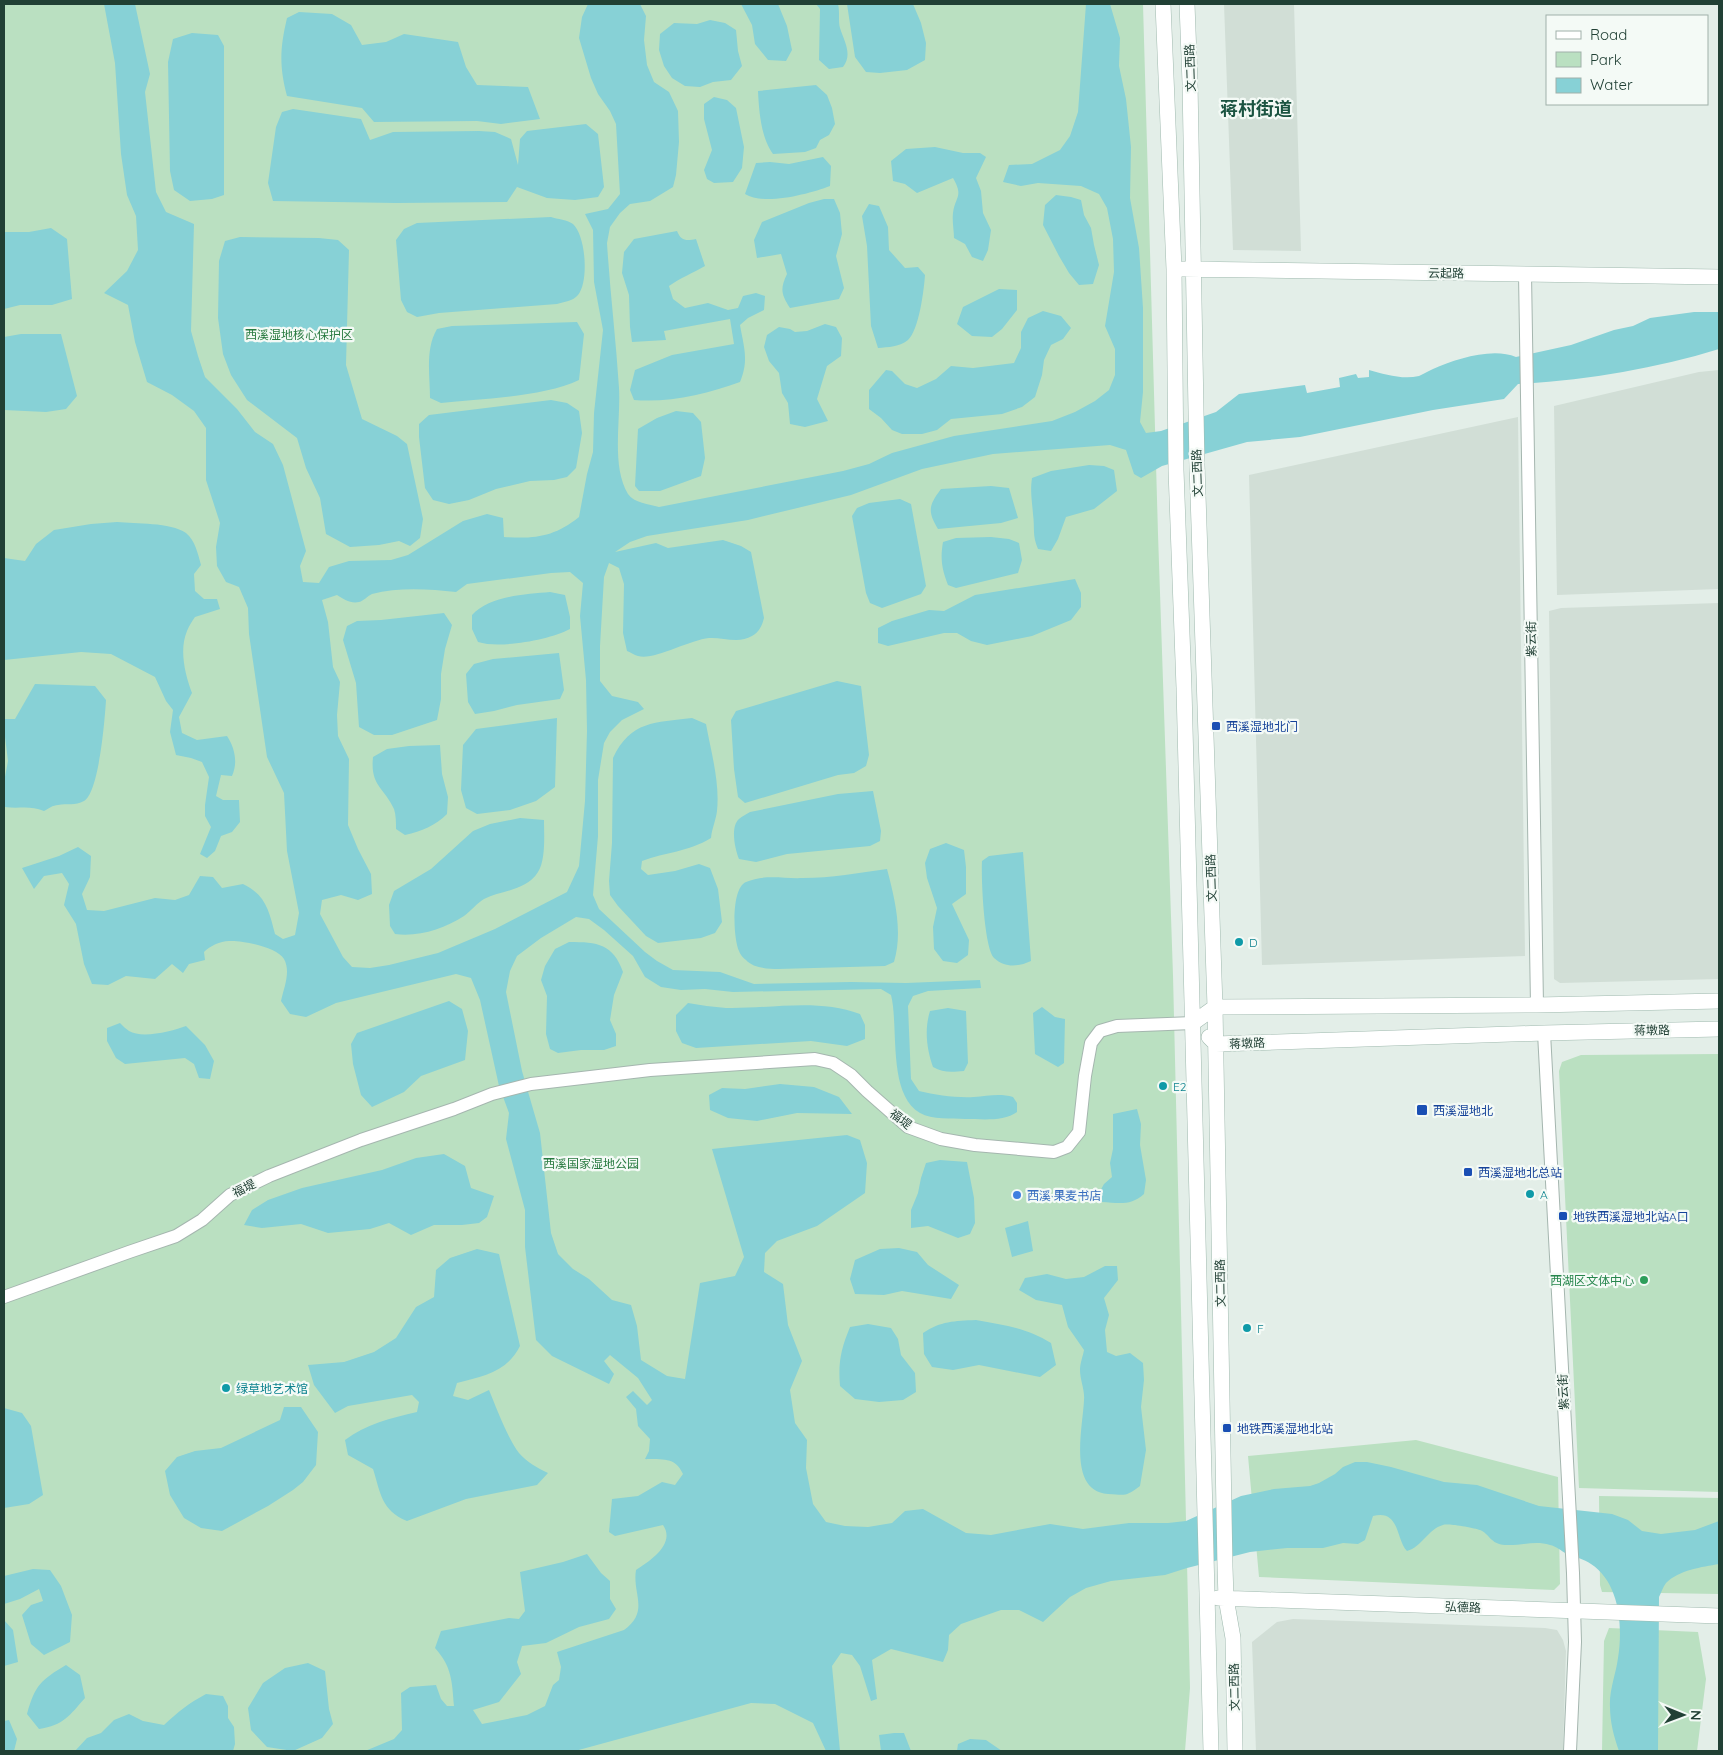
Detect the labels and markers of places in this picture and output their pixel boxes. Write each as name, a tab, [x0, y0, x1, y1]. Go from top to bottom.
place label: 西溪湿地北门	[1226, 719, 1298, 734]
marker: 西溪湿地北门	[1210, 720, 1222, 732]
place label: D	[1249, 935, 1258, 950]
marker: D	[1233, 936, 1245, 948]
place label: E2	[1173, 1079, 1187, 1094]
marker: E2	[1157, 1080, 1169, 1092]
marker: 西溪湿地北	[1415, 1103, 1429, 1117]
place label: 西溪湿地北	[1433, 1103, 1493, 1118]
place label: 西溪湿地北总站	[1478, 1165, 1562, 1180]
marker: 西溪湿地北总站	[1462, 1166, 1474, 1178]
place label: A	[1540, 1187, 1548, 1202]
place label: 西溪·果麦书店	[1027, 1188, 1101, 1203]
marker: A	[1524, 1188, 1536, 1200]
marker: 西溪·果麦书店	[1011, 1189, 1023, 1201]
place label: 地铁西溪湿地北站A口	[1573, 1209, 1689, 1224]
marker: 地铁西溪湿地北站A口	[1557, 1210, 1569, 1222]
place label: 西湖区文体中心	[1550, 1273, 1634, 1288]
marker: 西湖区文体中心	[1638, 1274, 1650, 1286]
place label: F	[1257, 1321, 1264, 1336]
marker: F	[1241, 1322, 1253, 1334]
place label: 绿草地艺术馆	[236, 1381, 308, 1396]
marker: 绿草地艺术馆	[220, 1382, 232, 1394]
place label: 地铁西溪湿地北站	[1237, 1421, 1333, 1436]
marker: 地铁西溪湿地北站	[1221, 1422, 1233, 1434]

